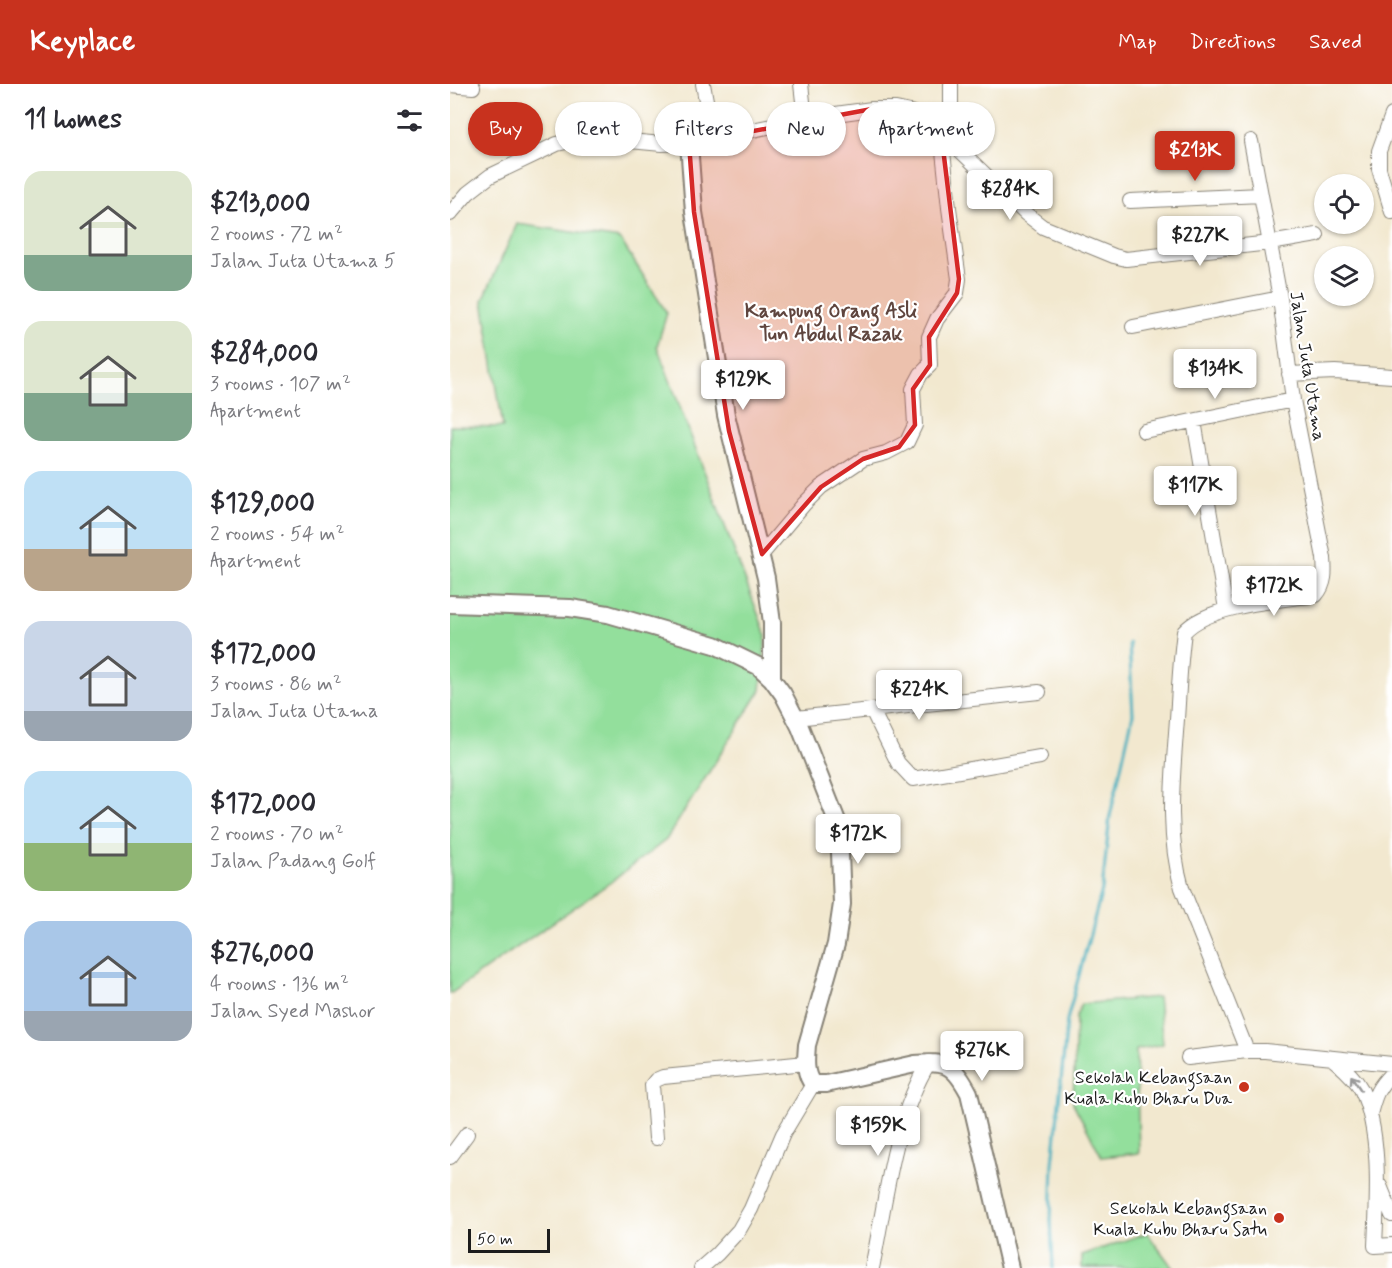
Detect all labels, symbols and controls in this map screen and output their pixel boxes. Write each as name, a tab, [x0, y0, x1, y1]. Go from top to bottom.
text: Keyplace	[30, 24, 135, 61]
text: Map	[1118, 28, 1157, 56]
text: Directions	[1190, 28, 1276, 56]
text: Saved	[1309, 28, 1362, 56]
chip: Buy	[468, 102, 543, 156]
chip: Rent	[555, 102, 642, 156]
chip: Filters	[654, 102, 754, 156]
chip: New	[766, 102, 846, 156]
chip: Apartment	[858, 102, 995, 156]
text: 11 homes	[24, 103, 122, 137]
icon: filters	[393, 104, 426, 137]
pin: $213K	[1153, 131, 1237, 182]
text: $213K	[1169, 137, 1221, 164]
pin: $284K	[968, 170, 1052, 221]
map controls	[1314, 174, 1374, 306]
button: locate	[1314, 174, 1374, 234]
text: $284K	[981, 176, 1039, 203]
text: $213,000	[210, 187, 311, 221]
icon: home	[72, 195, 144, 267]
pin: $227K	[1158, 216, 1242, 267]
text: 2 rooms · 72 m²	[210, 221, 343, 248]
text: $227K	[1171, 222, 1229, 249]
button: layers	[1314, 246, 1374, 306]
text: Jalan Juta Utama 5	[210, 248, 396, 275]
street label: Jalan Juta Utama	[1283, 289, 1331, 443]
district label: Kampung Orang Asli Tun Abdul Razak	[745, 298, 918, 348]
text: $284,000	[210, 337, 318, 371]
icon: home	[72, 345, 144, 417]
pin: $134K	[1173, 349, 1257, 400]
text: $134K	[1187, 355, 1243, 382]
pin: $129K	[701, 360, 785, 411]
text: $129K	[715, 366, 771, 393]
text: 3 rooms · 107 m²	[210, 371, 351, 398]
text: Apartment	[210, 398, 301, 425]
pin: $117K	[1153, 466, 1237, 517]
text: $117K	[1168, 472, 1222, 499]
text: $129,000	[210, 487, 315, 521]
icon: home	[72, 495, 144, 567]
text: 2 rooms · 54 m²	[210, 521, 344, 548]
text: Apartment	[210, 548, 301, 575]
pin: $172K	[1232, 566, 1316, 617]
text: $172K	[1246, 572, 1302, 599]
text: $172,000	[210, 637, 316, 671]
icon: home	[72, 645, 144, 717]
pin: $224K	[877, 670, 961, 721]
text: 3 rooms · 86 m²	[210, 671, 342, 698]
text: $224K	[890, 676, 948, 703]
text: Jalan Juta Utama	[210, 698, 378, 725]
text: $172,000	[210, 787, 316, 821]
icon: home	[72, 795, 144, 867]
pin: $172K	[816, 814, 900, 865]
text: $172K	[830, 820, 886, 847]
text: 2 rooms · 70 m²	[210, 821, 344, 848]
text: Jalan Padang Golf	[210, 848, 376, 875]
text: $276,000	[210, 937, 314, 971]
icon: home	[72, 945, 144, 1017]
text: 4 rooms · 136 m²	[210, 971, 349, 998]
text: Jalan Syed Mashor	[210, 998, 375, 1025]
pin: $276K	[940, 1031, 1024, 1082]
text: $276K	[954, 1037, 1010, 1064]
place label: Sekolah Kebangsaan Kuala Kubu Bharu Dua	[1064, 1066, 1232, 1111]
one-way arrow	[1350, 1075, 1362, 1092]
marker: Sekolah Kebangsaan Kuala Kubu Bharu Dua	[1237, 1080, 1251, 1094]
pin: $159K	[836, 1106, 920, 1157]
text: $159K	[850, 1112, 906, 1139]
place label: Sekolah Kebangsaan Kuala Kubu Bharu Satu	[1093, 1197, 1267, 1242]
marker: Sekolah Kebangsaan Kuala Kubu Bharu Satu	[1272, 1211, 1286, 1225]
scale bar	[468, 1226, 550, 1254]
text: 50 m	[477, 1229, 513, 1250]

